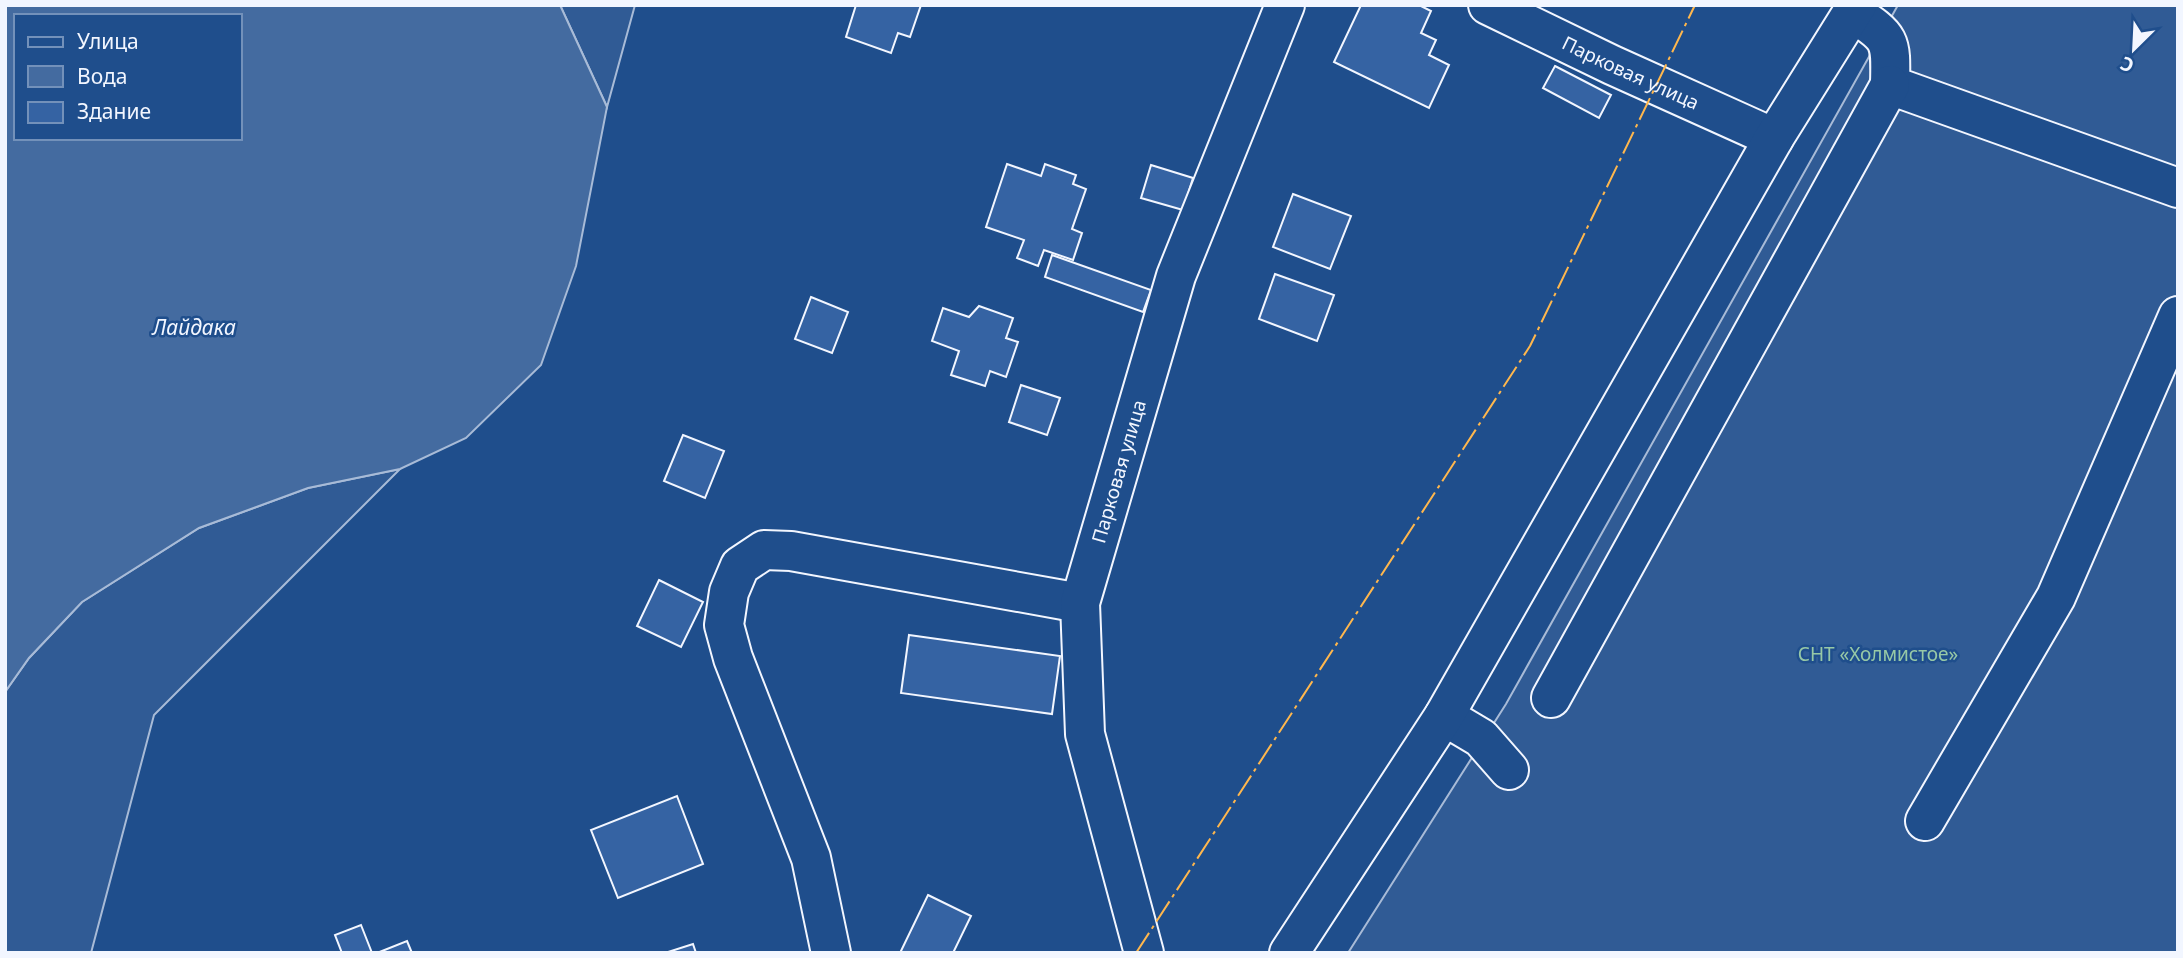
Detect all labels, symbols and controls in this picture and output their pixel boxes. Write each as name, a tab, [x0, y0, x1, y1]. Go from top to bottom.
legend	[14, 14, 242, 140]
north arrow	[2099, 14, 2169, 84]
text: Улица	[77, 27, 139, 55]
street label: Парковая улица	[1558, 30, 1703, 116]
text: С	[2116, 50, 2138, 79]
text: Вода	[77, 62, 127, 90]
text: Здание	[77, 97, 151, 125]
water label: Лайдака	[151, 313, 236, 341]
street label: Парковая улица	[1085, 397, 1152, 546]
park label: СНТ «Холмистое»	[1798, 641, 1958, 667]

